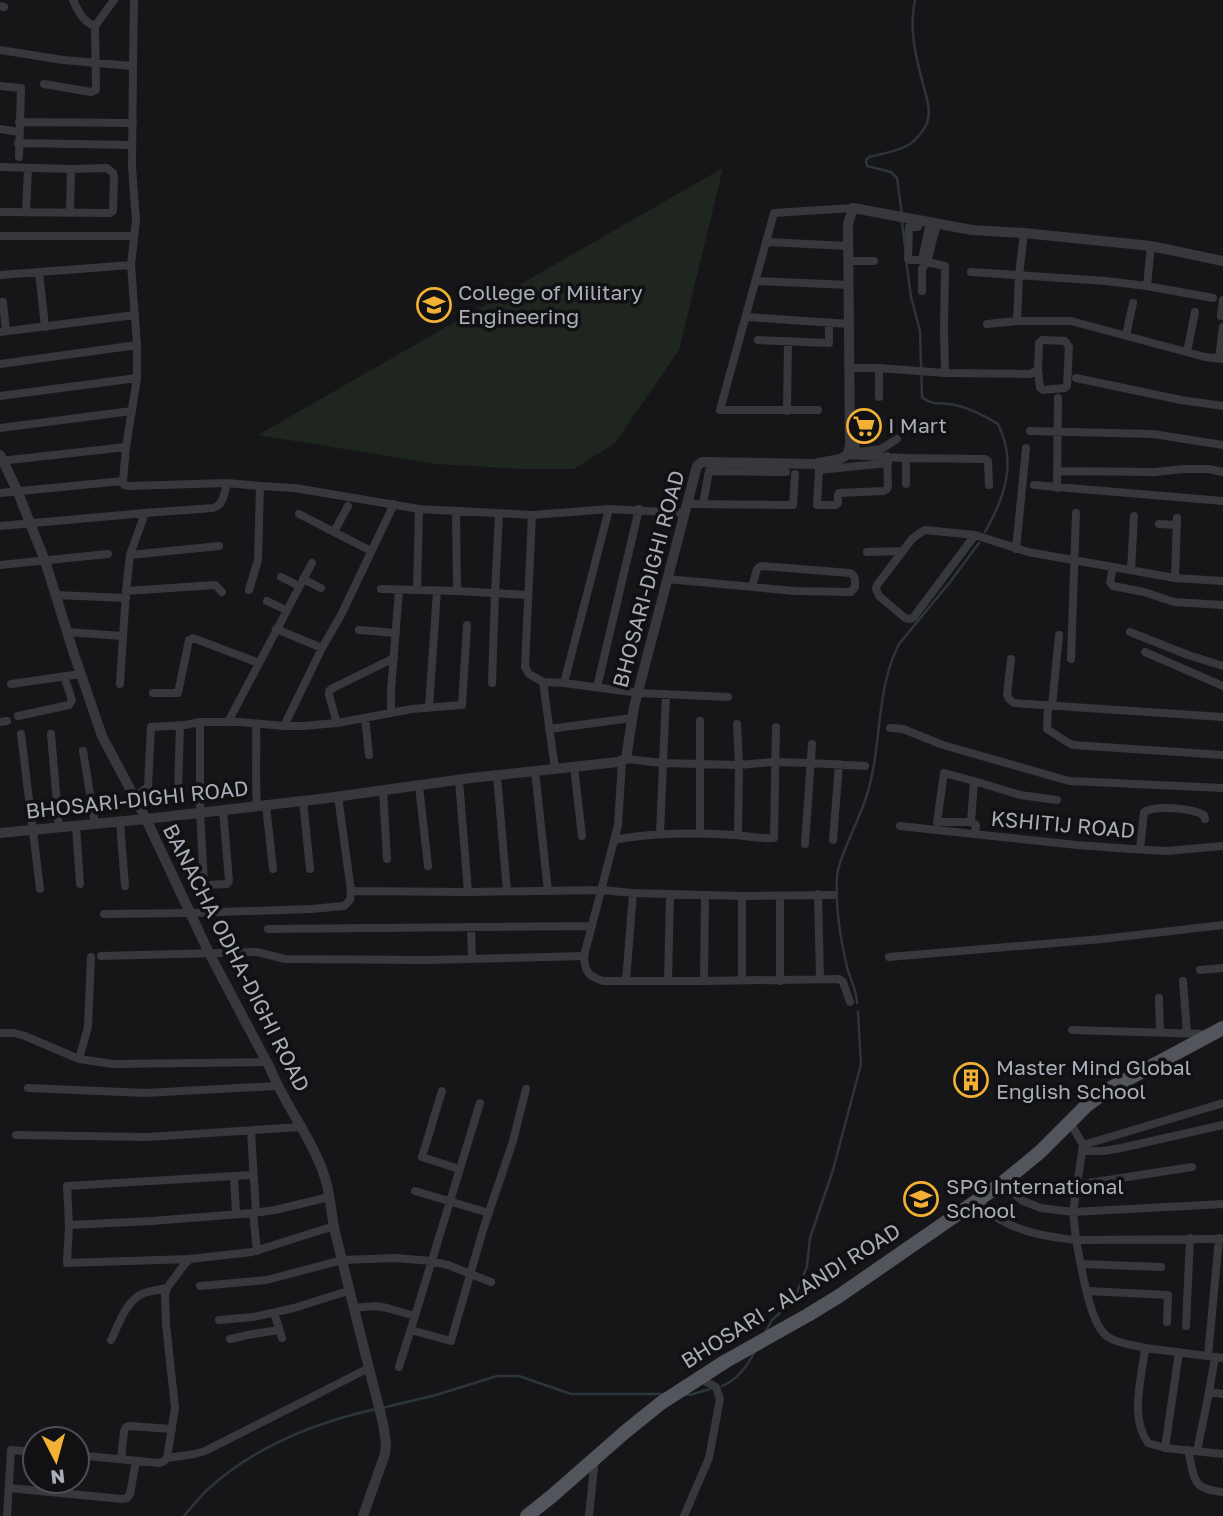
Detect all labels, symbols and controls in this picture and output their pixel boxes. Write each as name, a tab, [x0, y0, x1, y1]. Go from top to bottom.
place label: College of Military Engineering	[458, 279, 643, 329]
school or university icon: College of Military Engineering	[415, 286, 453, 324]
supermarket icon: I Mart	[845, 407, 883, 445]
place label: I Mart	[888, 412, 947, 438]
street label: BHOSARI-DIGHI ROAD	[607, 467, 690, 690]
street label: BHOSARI-DIGHI ROAD	[24, 774, 250, 824]
street label: KSHITIJ ROAD	[990, 805, 1136, 843]
street label: BANACHA ODHA-DIGHI ROAD	[158, 819, 316, 1096]
place label: Master Mind Global English School	[996, 1054, 1191, 1104]
building icon: Master Mind Global English School	[952, 1061, 990, 1099]
place label: SPG International School	[946, 1173, 1124, 1223]
school or university icon: SPG International School	[902, 1180, 940, 1218]
street label: BHOSARI - ALANDI ROAD	[676, 1217, 905, 1373]
north arrow	[21, 1425, 91, 1495]
text: N	[49, 1465, 66, 1490]

